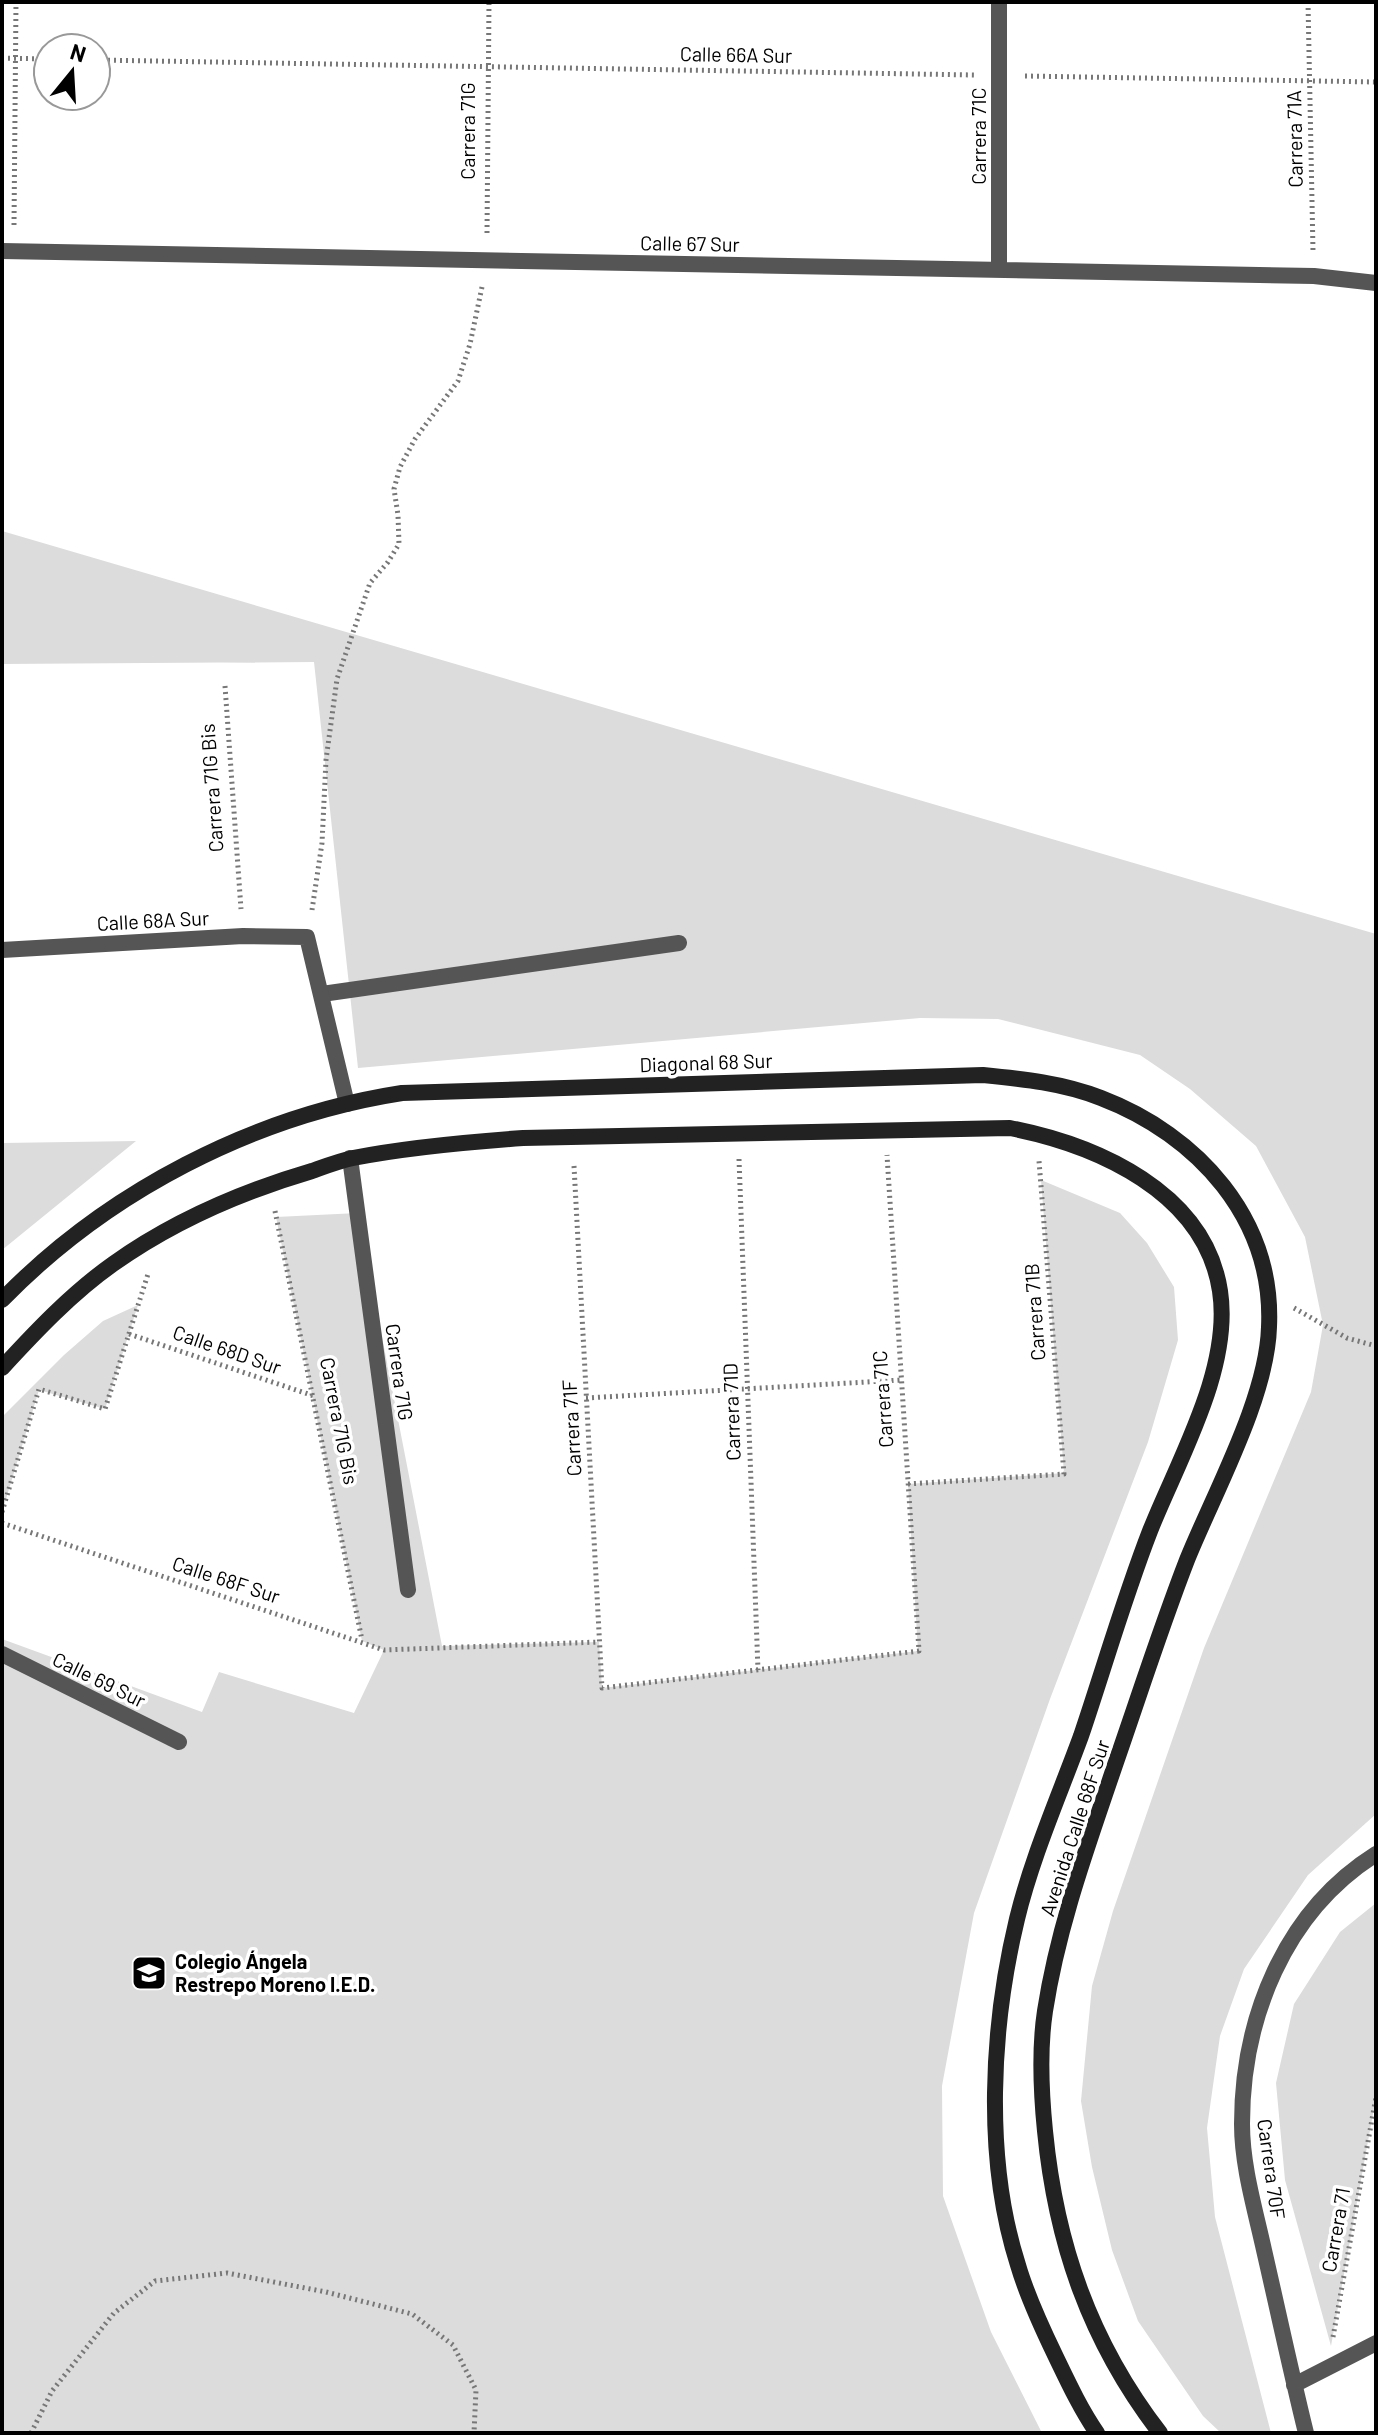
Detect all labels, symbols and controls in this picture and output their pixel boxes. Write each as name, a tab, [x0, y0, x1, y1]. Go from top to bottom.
north arrow	[32, 32, 112, 112]
text: N	[68, 37, 89, 67]
street label: Calle 66A Sur	[680, 41, 792, 67]
street label: Carrera 71G	[455, 82, 479, 180]
street label: Carrera 71C	[966, 87, 990, 185]
street label: Carrera 71A	[1281, 90, 1307, 188]
street label: Calle 67 Sur	[640, 230, 740, 256]
street label: Carrera 71G Bis	[195, 723, 227, 853]
street label: Calle 68A Sur	[96, 905, 210, 935]
street label: Diagonal 68 Sur	[639, 1048, 773, 1076]
street label: Carrera 71B	[1019, 1262, 1049, 1362]
street label: Calle 68D Sur	[170, 1319, 285, 1379]
street label: Carrera 71G	[381, 1322, 419, 1422]
street label: Carrera 71C	[867, 1350, 897, 1449]
street label: Carrera 71G Bis	[316, 1355, 364, 1486]
street label: Carrera 71D	[717, 1363, 745, 1461]
street label: Carrera 71F	[556, 1379, 586, 1477]
street label: Calle 68F Sur	[169, 1550, 283, 1608]
street label: Calle 69 Sur	[49, 1646, 150, 1712]
street label: Avenida Calle 68F Sur	[1034, 1736, 1114, 1919]
place label: Colegio Ángela Restrepo Moreno I.E.D.	[175, 1949, 375, 1996]
school or university icon: Colegio Ángela Restrepo Moreno I.E.D.	[130, 1954, 168, 1992]
street label: Carrera 70F	[1253, 2117, 1291, 2221]
street label: Carrera 71	[1316, 2186, 1354, 2274]

